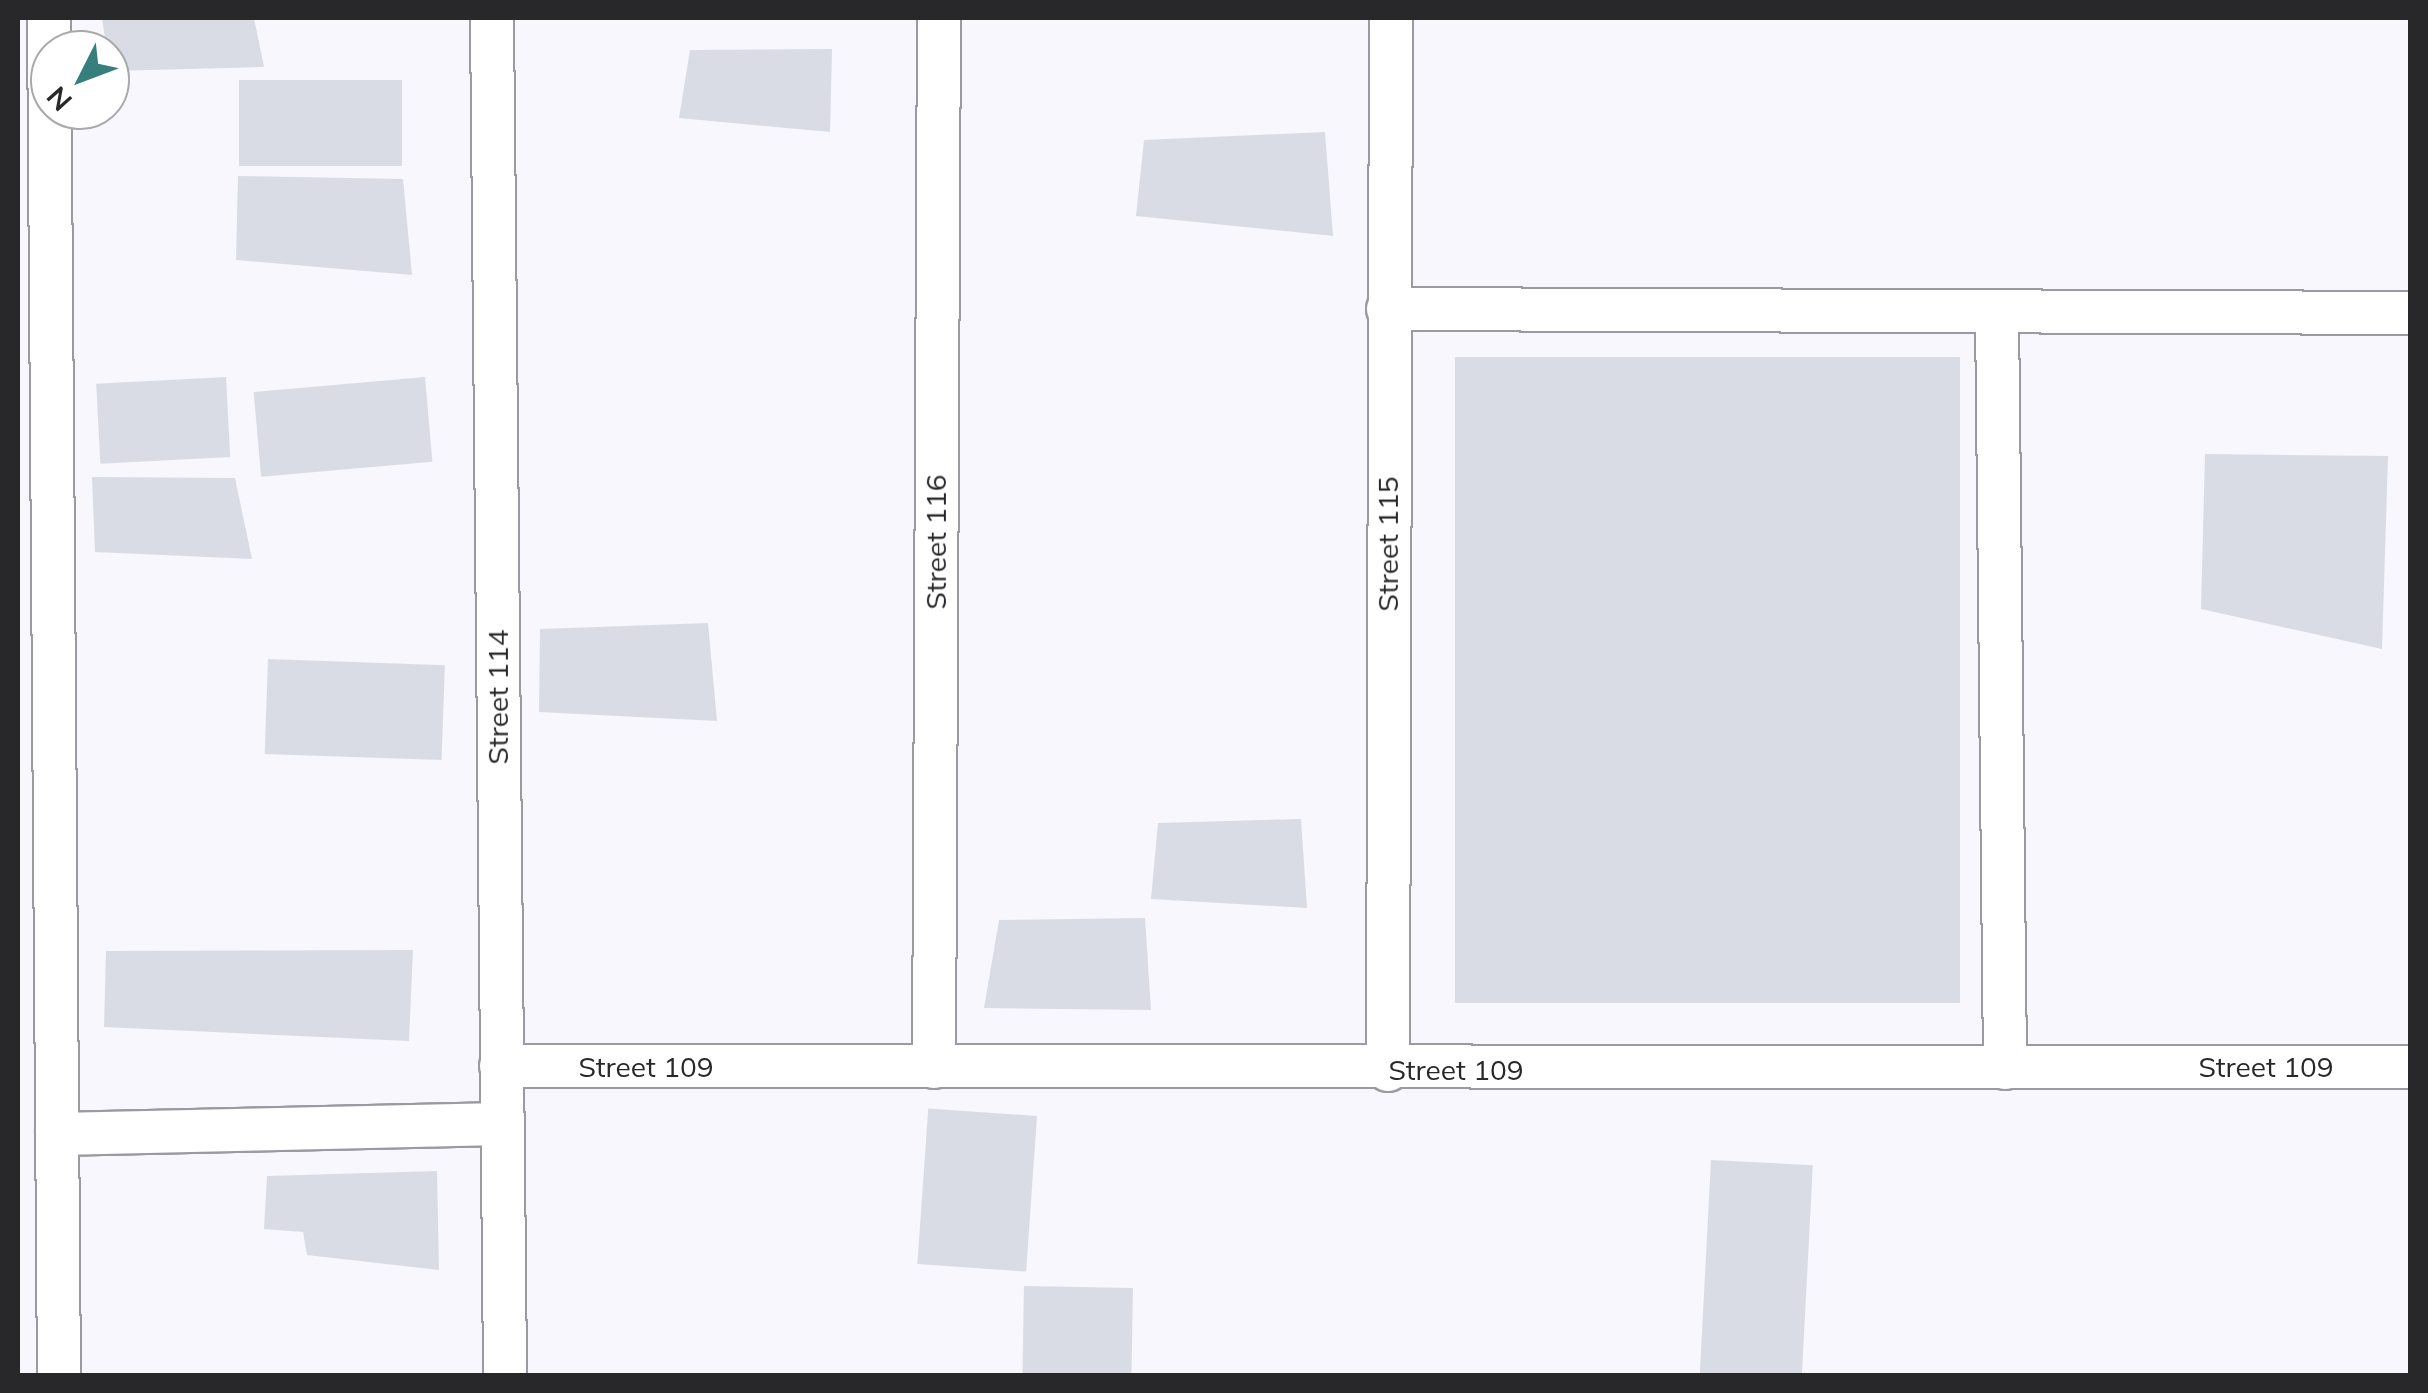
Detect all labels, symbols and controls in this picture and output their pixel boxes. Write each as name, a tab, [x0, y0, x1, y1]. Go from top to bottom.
north arrow	[30, 30, 130, 130]
text: N	[39, 80, 79, 119]
street label: Street 116	[919, 474, 953, 610]
street label: Street 115	[1371, 476, 1405, 612]
street label: Street 114	[481, 629, 515, 765]
street label: Street 109	[578, 1050, 714, 1084]
street label: Street 109	[2198, 1050, 2334, 1084]
street label: Street 109	[1388, 1053, 1524, 1087]

